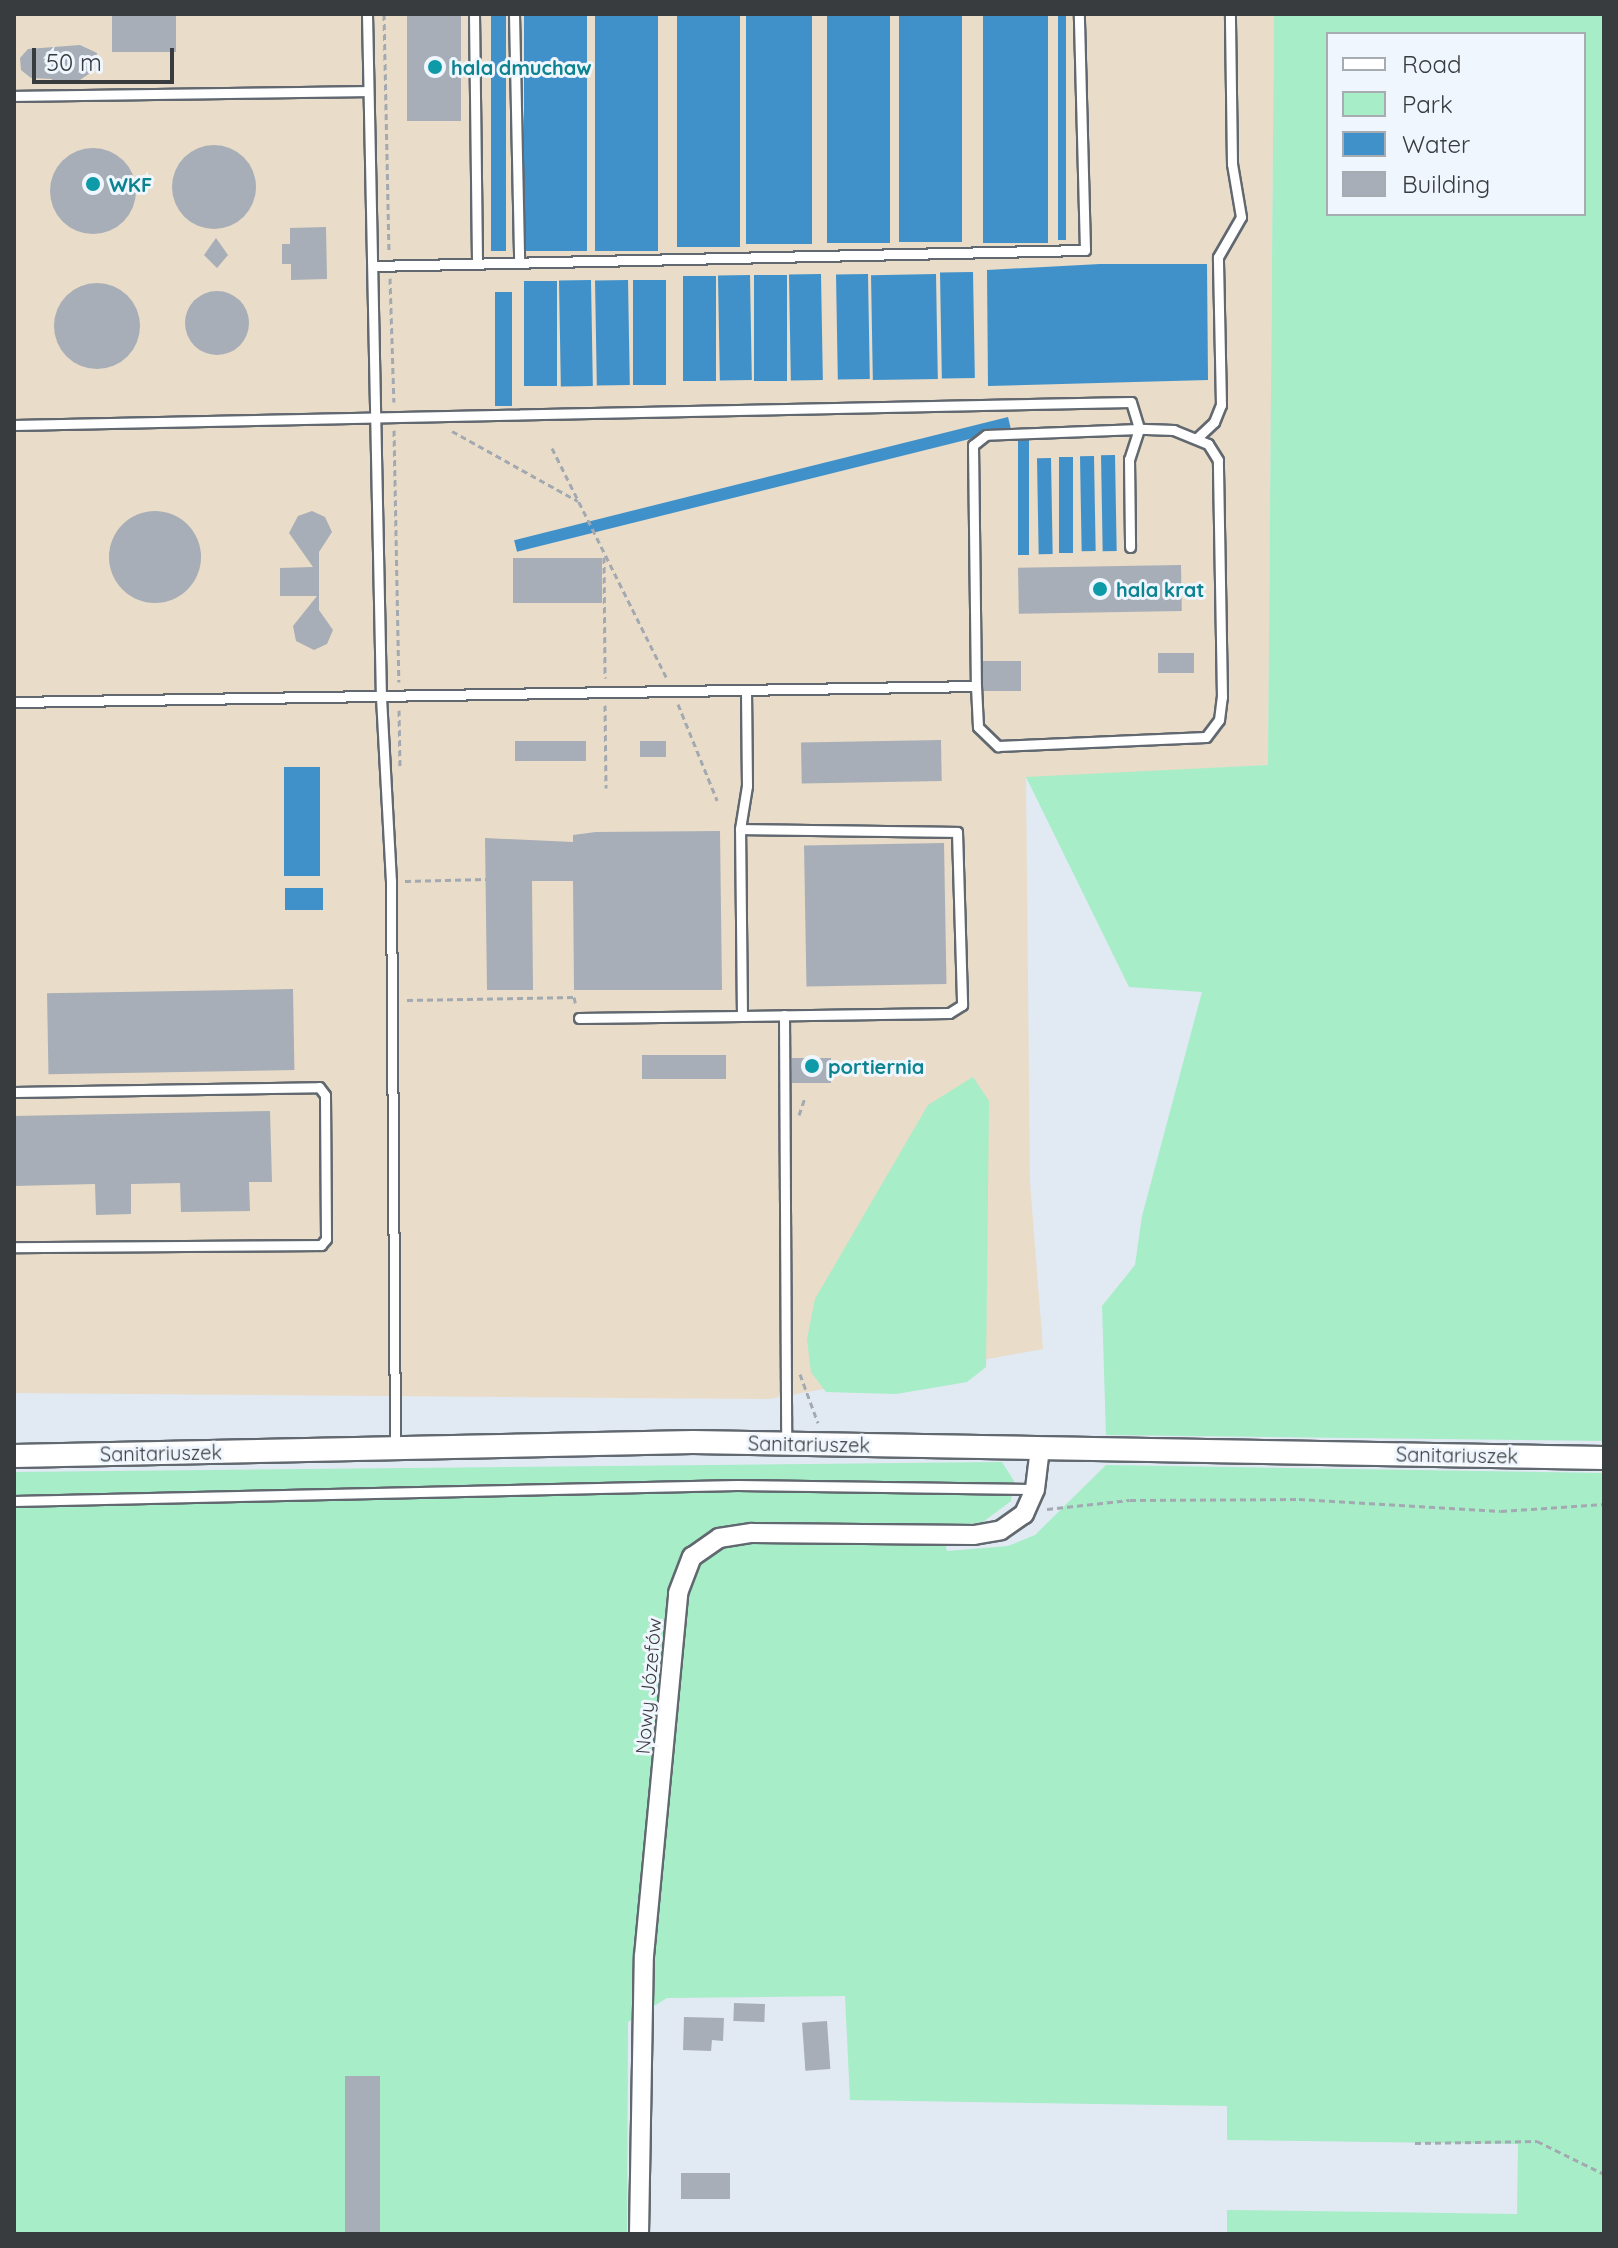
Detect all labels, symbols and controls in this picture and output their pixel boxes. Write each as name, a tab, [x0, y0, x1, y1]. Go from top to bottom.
scale bar	[36, 32, 178, 82]
legend	[1326, 32, 1586, 216]
text: 50 m	[46, 47, 102, 77]
text: Road	[1402, 49, 1462, 79]
place label: hala dmuchaw	[451, 55, 591, 79]
marker: hala dmuchaw	[426, 58, 444, 76]
text: Park	[1402, 89, 1453, 119]
text: Water	[1402, 129, 1470, 159]
text: Building	[1402, 169, 1490, 199]
place label: WKF	[109, 172, 152, 196]
marker: WKF	[84, 175, 102, 193]
place label: hala krat	[1116, 577, 1204, 601]
marker: hala krat	[1091, 580, 1109, 598]
place label: portiernia	[828, 1054, 924, 1078]
marker: portiernia	[803, 1057, 821, 1075]
street label: Sanitariuszek	[748, 1431, 870, 1457]
street label: Sanitariuszek	[100, 1440, 222, 1466]
street label: Sanitariuszek	[1396, 1442, 1518, 1468]
street label: Nowy Józefów	[630, 1617, 666, 1755]

